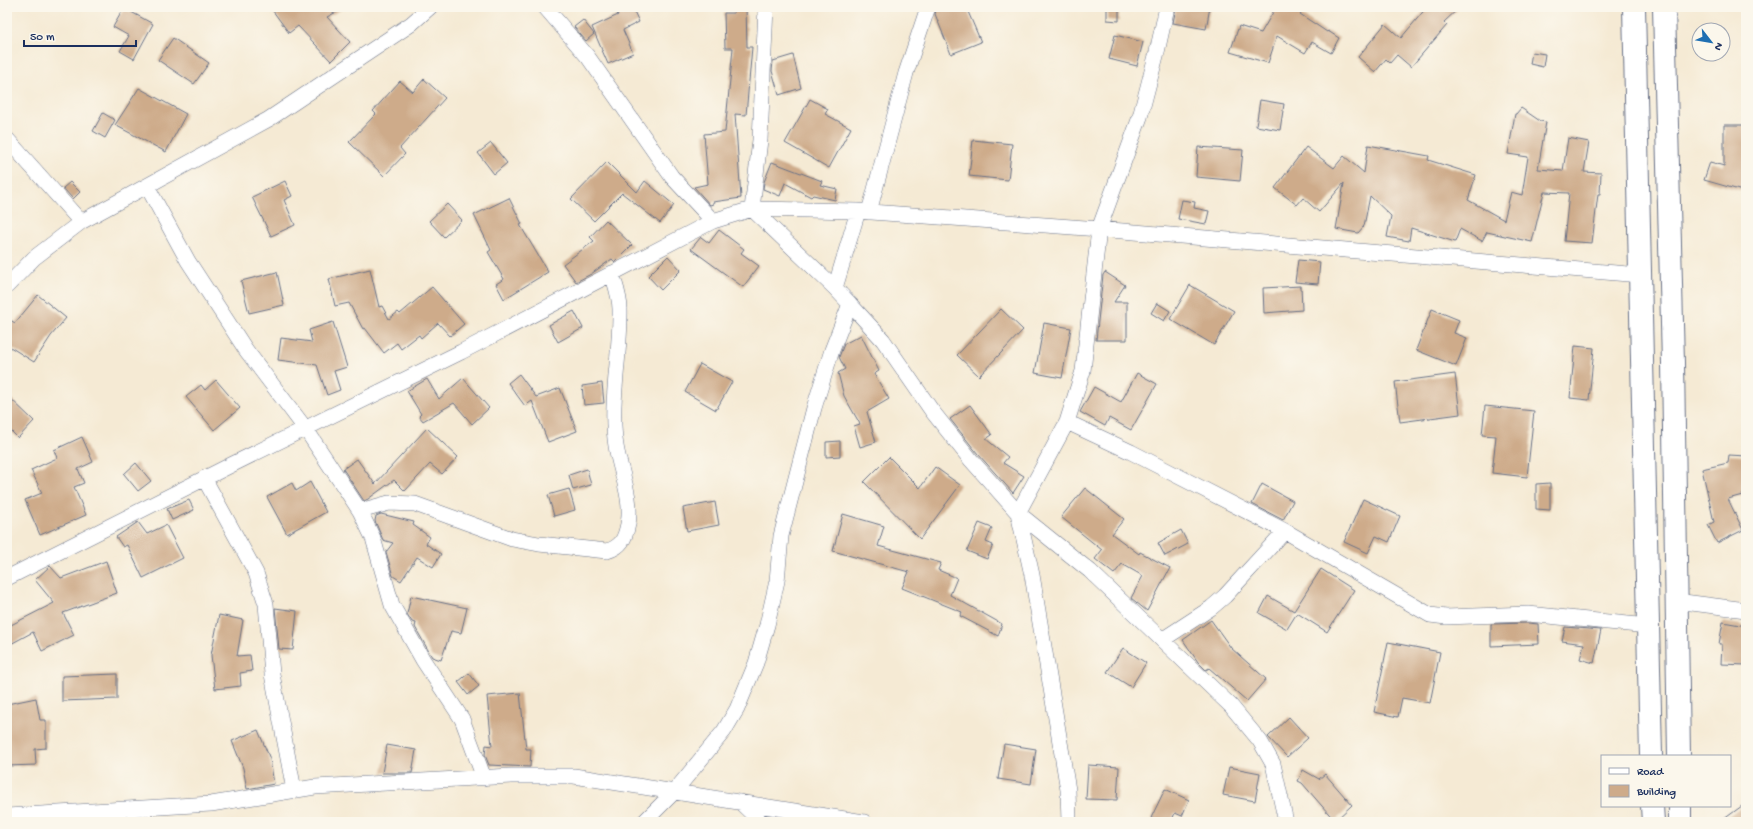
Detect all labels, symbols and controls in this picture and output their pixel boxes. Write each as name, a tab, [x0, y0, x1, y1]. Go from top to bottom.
scale bar	[24, 22, 136, 48]
north arrow	[1691, 22, 1731, 62]
text: 50 m	[30, 31, 55, 45]
text: N	[1711, 40, 1725, 52]
legend	[1601, 755, 1731, 807]
text: Road	[1637, 766, 1664, 780]
text: Building	[1636, 786, 1676, 800]

